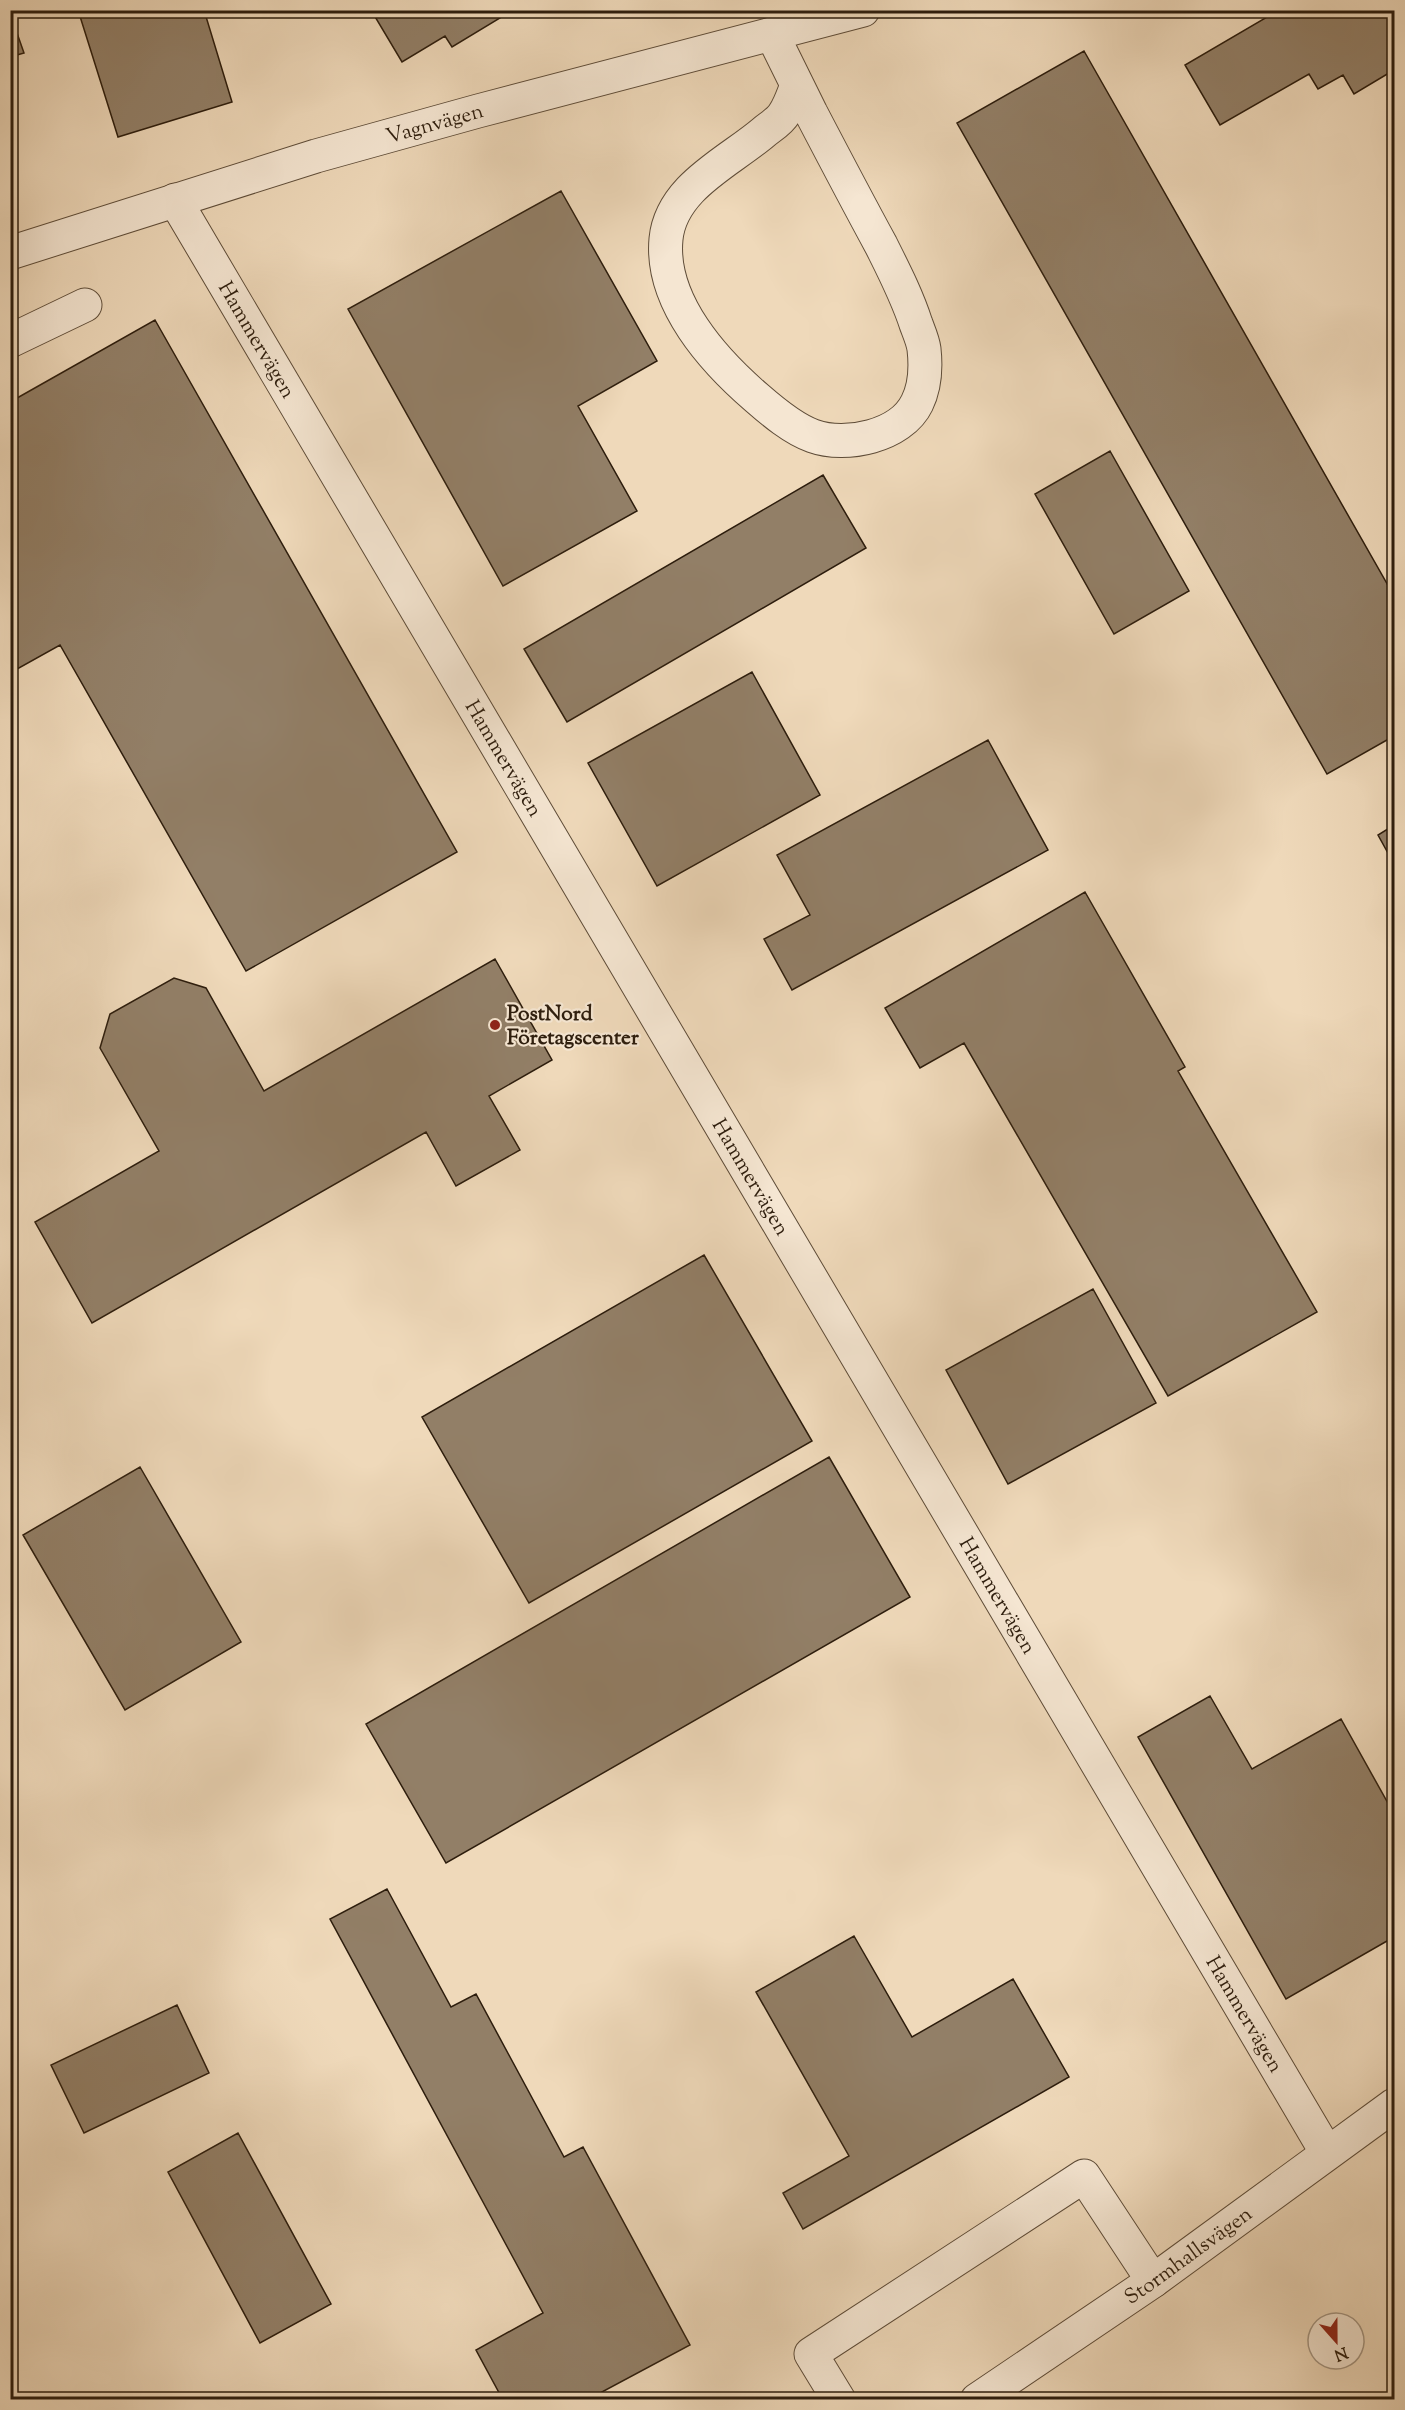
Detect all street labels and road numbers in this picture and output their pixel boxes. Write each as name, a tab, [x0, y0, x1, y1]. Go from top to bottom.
street label: Vagnvägen	[383, 97, 487, 153]
street label: Hammervägen	[209, 276, 302, 405]
street label: Hammervägen	[456, 695, 549, 823]
street label: Hammervägen	[703, 1114, 796, 1242]
street label: Hammervägen	[950, 1532, 1043, 1661]
street label: Hammervägen	[1197, 1951, 1290, 2079]
street label: Stormhallsvägen	[1119, 2200, 1259, 2313]

